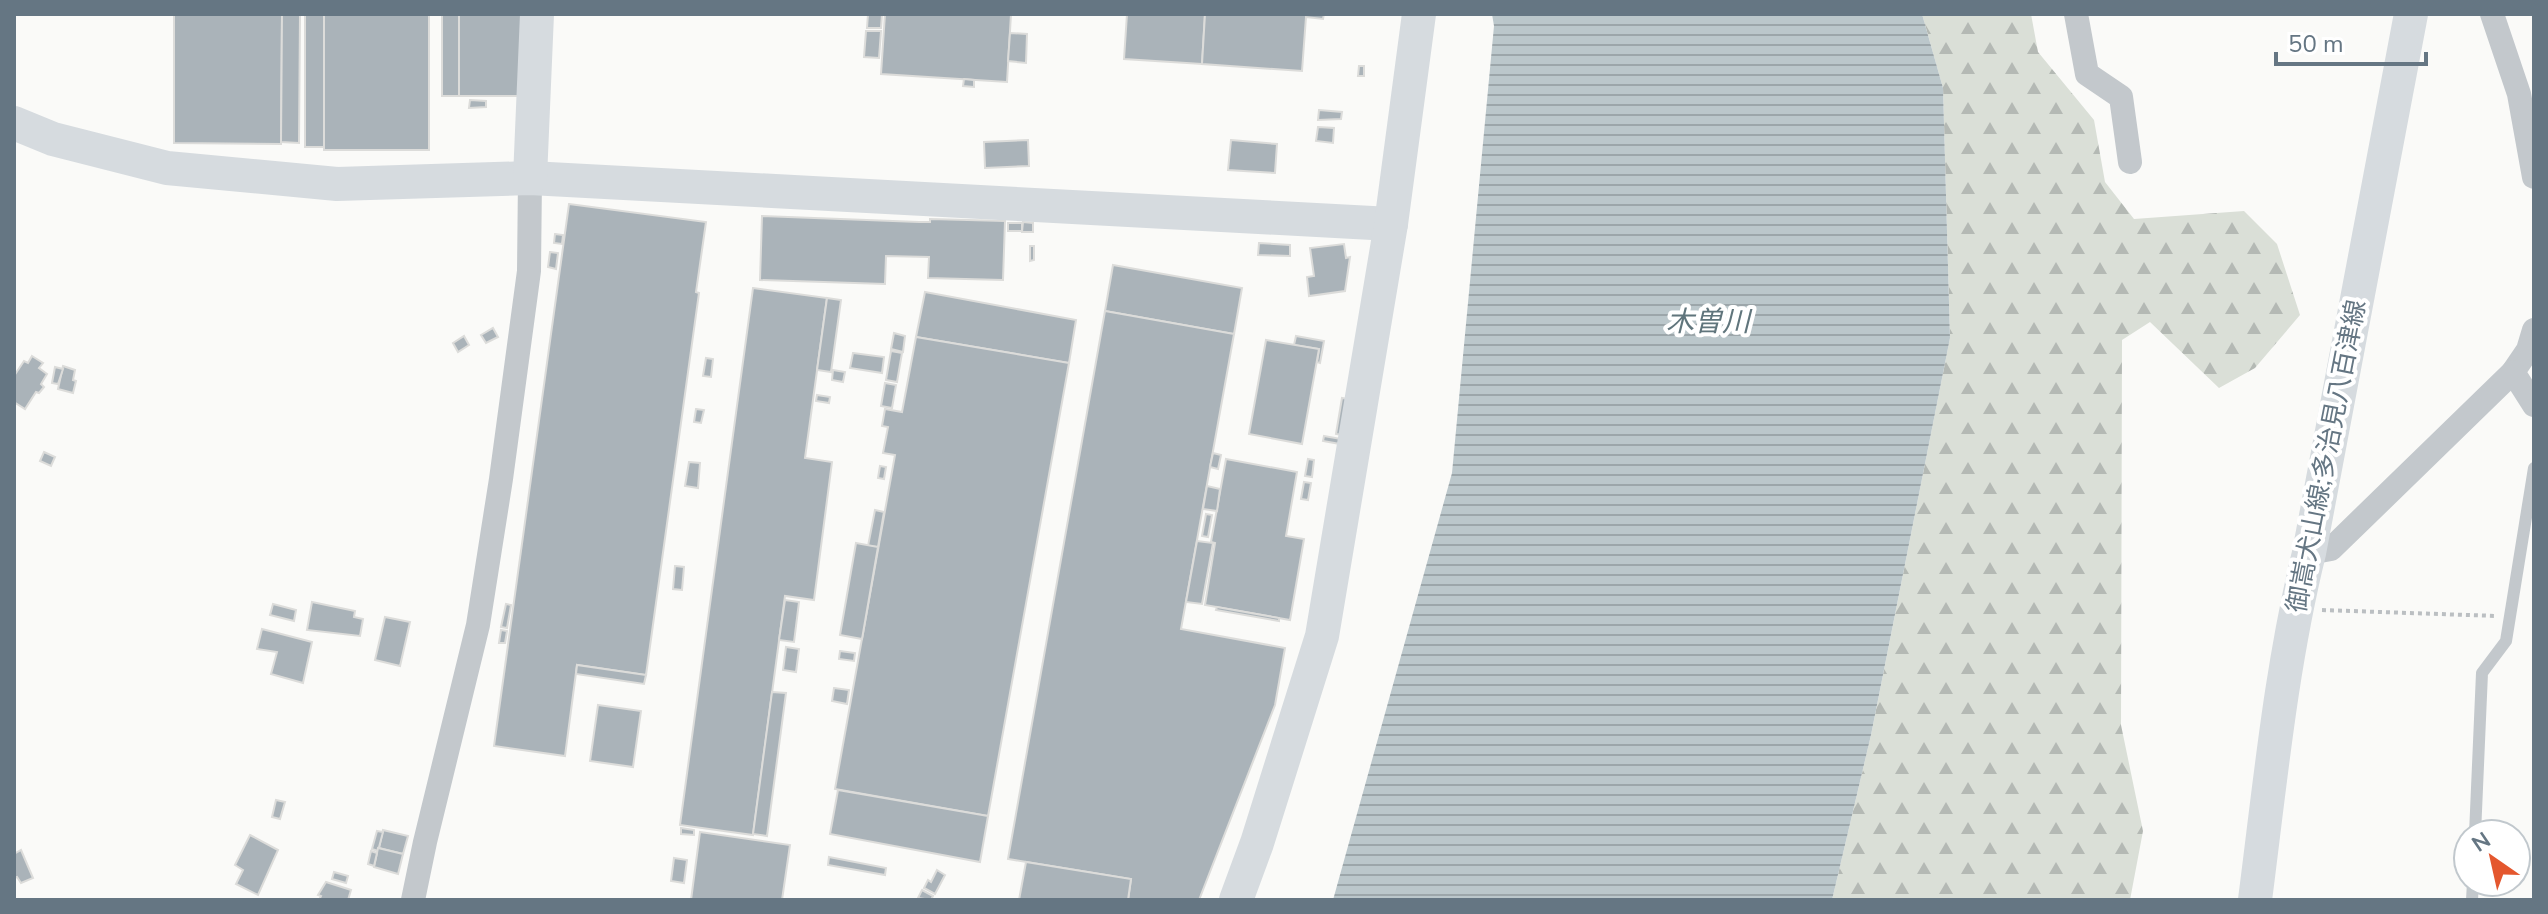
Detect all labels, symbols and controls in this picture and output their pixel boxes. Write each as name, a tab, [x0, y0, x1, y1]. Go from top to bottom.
scale bar	[2276, 16, 2426, 66]
text: 50 m	[2288, 28, 2344, 60]
street label: 御嵩犬山線;多治見八百津線	[2279, 297, 2374, 615]
water label: 木曽川	[1666, 303, 1753, 341]
north arrow	[2452, 818, 2532, 898]
text: N	[2466, 825, 2497, 859]

